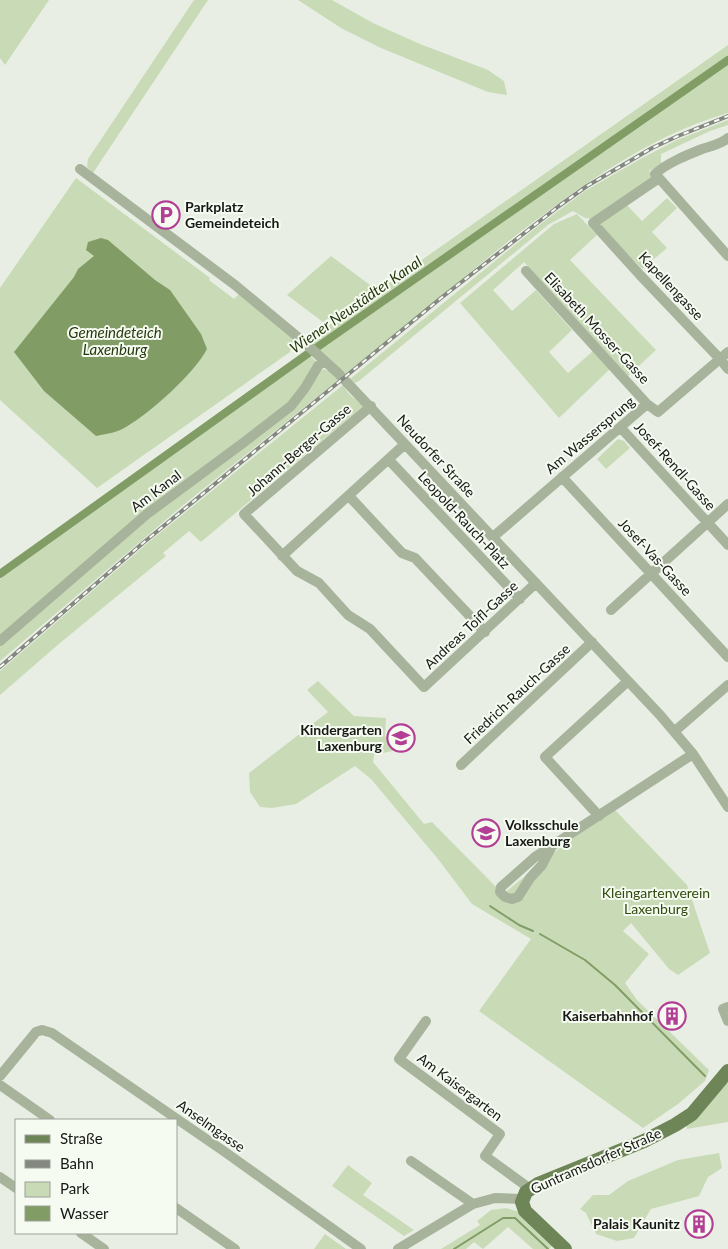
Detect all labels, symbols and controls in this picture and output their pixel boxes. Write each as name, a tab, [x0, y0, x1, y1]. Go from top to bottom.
place label: Parkplatz Gemeindeteich	[185, 198, 279, 231]
parking icon: Parkplatz Gemeindeteich	[151, 200, 181, 230]
street label: Kapellengasse	[635, 248, 707, 323]
water label: Wiener Neustädter Kanal	[286, 251, 425, 357]
street label: Elisabeth Mosser-Gasse	[541, 268, 653, 387]
water label: Gemeindeteich Laxenburg	[68, 323, 162, 358]
street label: Am Wassersprung	[542, 392, 638, 477]
street label: Johann-Berger-Gasse	[243, 400, 354, 499]
street label: Neudorfer Straße	[394, 411, 479, 500]
street label: Josef-Rendl-Gasse	[631, 418, 720, 513]
street label: Am Kanal	[127, 466, 184, 515]
street label: Leopold-Rauch-Platz	[415, 467, 514, 572]
street label: Josef-Vas-Gasse	[615, 514, 696, 599]
street label: Andreas Toifl-Gasse	[420, 577, 521, 672]
street label: Friedrich-Rauch-Gasse	[460, 640, 573, 747]
place label: Kindergarten Laxenburg	[300, 721, 383, 754]
school or university icon: Kindergarten Laxenburg	[386, 723, 416, 753]
place label: Volksschule Laxenburg	[504, 816, 579, 849]
school or university icon: Volksschule Laxenburg	[471, 818, 501, 848]
park label: Kleingartenverein Laxenburg	[602, 884, 710, 917]
building icon: Kaiserbahnhof	[657, 1001, 687, 1031]
place label: Kaiserbahnhof	[562, 1007, 653, 1024]
street label: Am Kaisergarten	[414, 1049, 506, 1124]
street label: Anselmgasse	[174, 1096, 249, 1155]
legend	[15, 1119, 178, 1234]
street label: Guntramsdorfer Straße	[528, 1124, 664, 1197]
text: Straße	[60, 1129, 103, 1147]
text: Bahn	[60, 1154, 94, 1172]
text: Park	[60, 1179, 90, 1197]
text: Wasser	[60, 1204, 109, 1222]
building icon: Palais Kaunitz	[684, 1209, 714, 1239]
place label: Palais Kaunitz	[593, 1215, 681, 1232]

